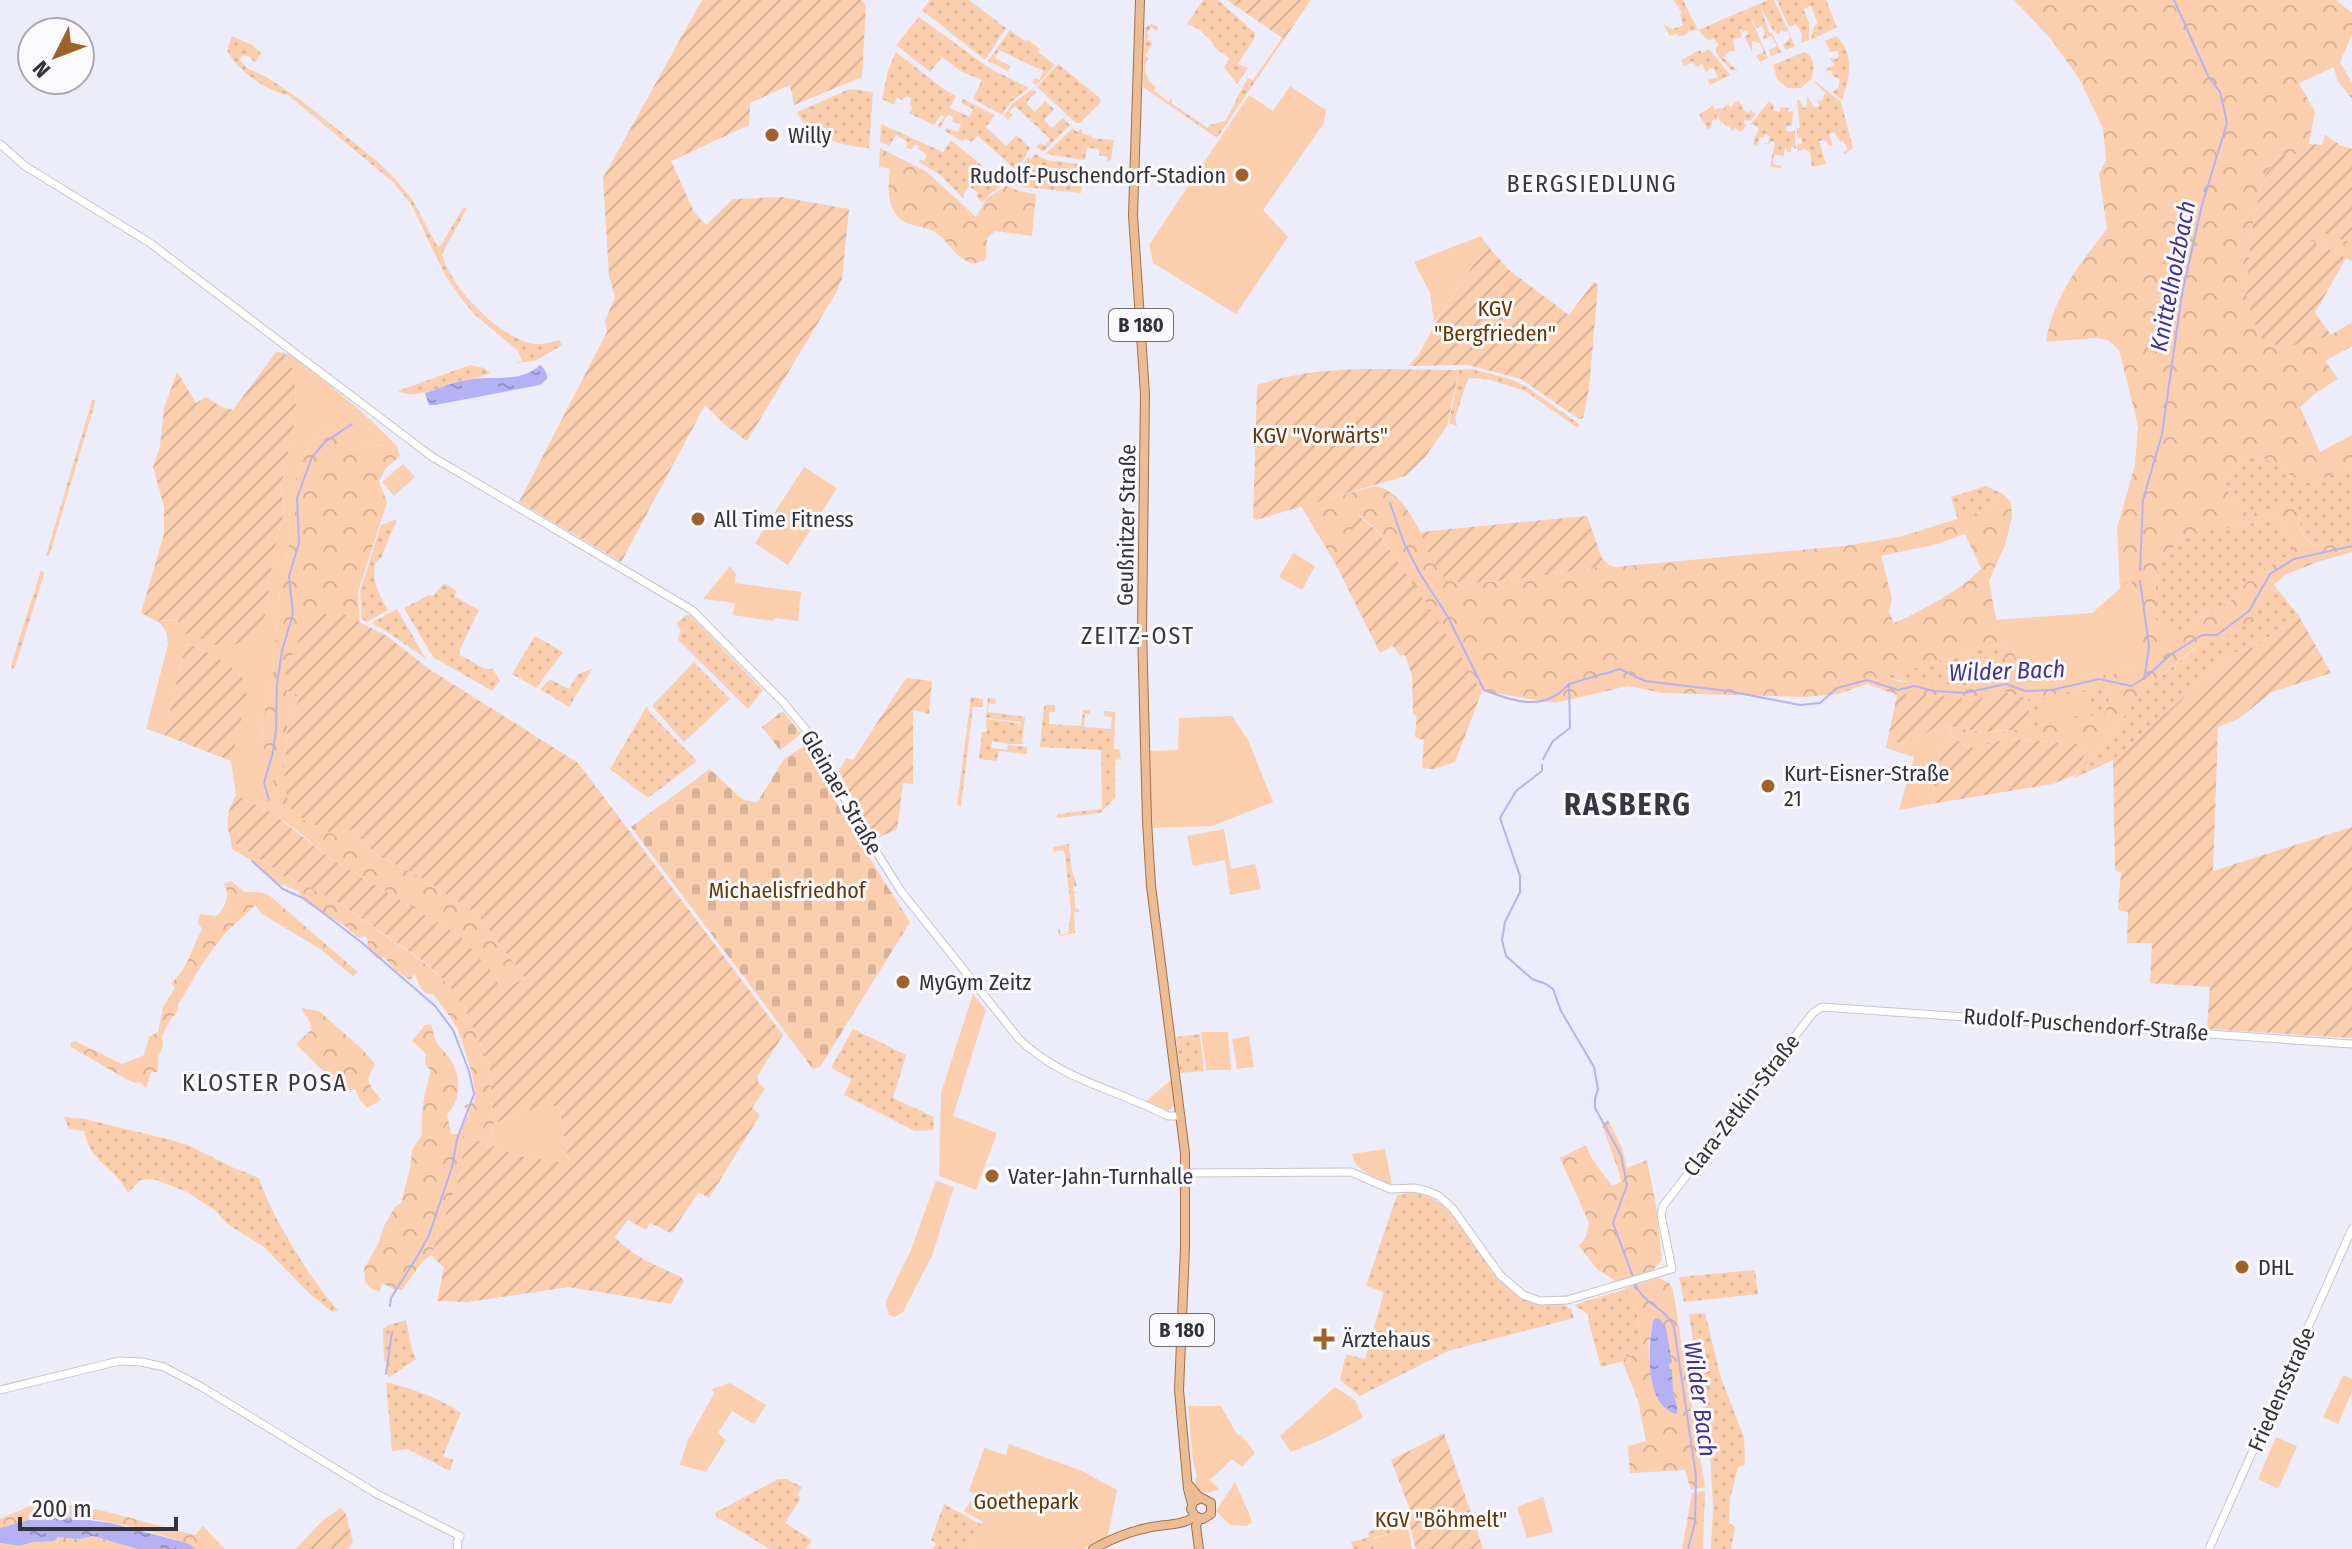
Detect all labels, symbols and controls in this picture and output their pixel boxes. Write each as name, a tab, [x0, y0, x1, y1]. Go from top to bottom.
north arrow	[16, 16, 96, 96]
text: N	[27, 55, 56, 83]
place label: Willy	[788, 122, 831, 149]
marker: Willy	[763, 126, 781, 144]
place label: Rudolf-Puschendorf-Stadion	[970, 162, 1226, 189]
marker: Rudolf-Puschendorf-Stadion	[1233, 166, 1251, 184]
district label: BERGSIEDLUNG	[1507, 170, 1677, 198]
water label: Knittelholzbach	[2145, 198, 2201, 354]
park label: KGV "Bergfrieden"	[1434, 295, 1556, 347]
road number: B 180	[1109, 309, 1173, 341]
park label: KGV "Vorwärts"	[1252, 422, 1388, 449]
street label: Geußnitzer Straße	[1112, 444, 1141, 606]
place label: All Time Fitness	[714, 506, 854, 533]
marker: All Time Fitness	[689, 510, 707, 528]
district label: ZEITZ-OST	[1081, 622, 1195, 650]
water label: Wilder Bach	[1948, 655, 2066, 687]
street label: Gleinaer Straße	[795, 725, 888, 859]
place label: Kurt-Eisner-Straße 21	[1784, 760, 1950, 812]
marker: Kurt-Eisner-Straße 21	[1759, 777, 1777, 795]
district label: RASBERG	[1564, 787, 1692, 823]
park label: Michaelisfriedhof	[708, 877, 867, 904]
place label: MyGym Zeitz	[919, 969, 1031, 996]
marker: MyGym Zeitz	[894, 973, 912, 991]
street label: Rudolf-Puschendorf-Straße	[1963, 1002, 2209, 1047]
street label: Clara-Zetkin-Straße	[1677, 1029, 1805, 1182]
district label: KLOSTER POSA	[182, 1069, 348, 1097]
place label: Vater-Jahn-Turnhalle	[1008, 1163, 1193, 1190]
marker: Vater-Jahn-Turnhalle	[983, 1167, 1001, 1185]
place label: DHL	[2258, 1254, 2294, 1281]
marker: DHL	[2233, 1258, 2251, 1276]
road number: B 180	[1150, 1314, 1214, 1346]
street label: Friedensstraße	[2242, 1323, 2321, 1456]
place label: Ärztehaus	[1342, 1326, 1431, 1353]
marker: Ärztehaus	[1313, 1328, 1335, 1350]
water label: Wilder Bach	[1678, 1339, 1722, 1459]
scale bar	[20, 1481, 176, 1531]
park label: Goethepark	[974, 1488, 1079, 1515]
text: 200 m	[32, 1495, 92, 1523]
park label: KGV "Böhmelt"	[1375, 1506, 1507, 1533]

